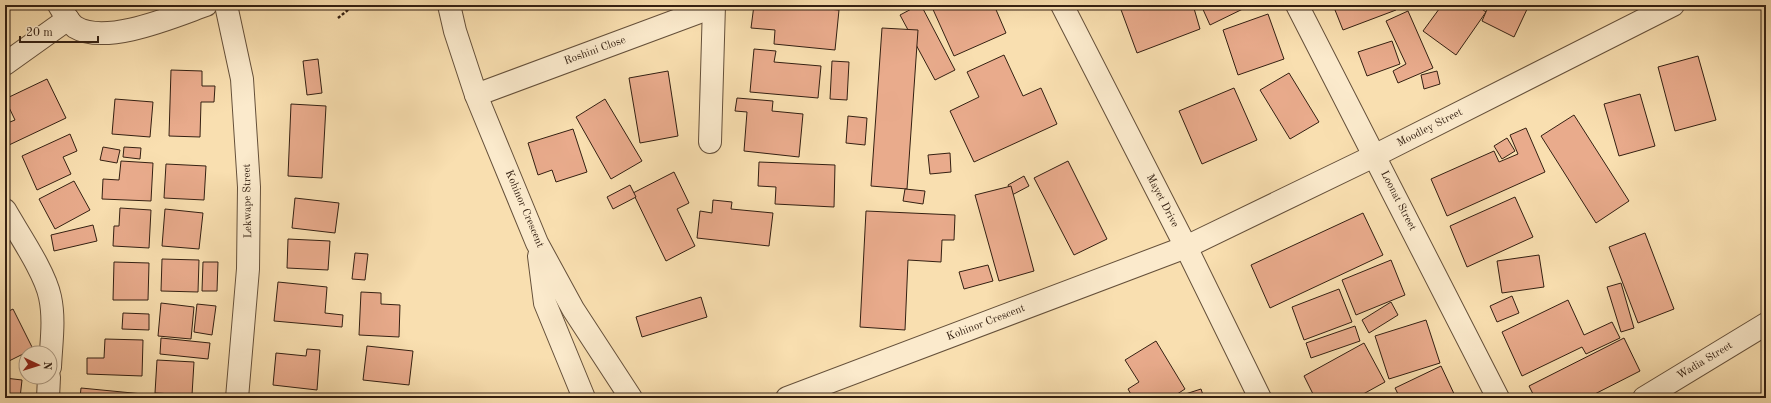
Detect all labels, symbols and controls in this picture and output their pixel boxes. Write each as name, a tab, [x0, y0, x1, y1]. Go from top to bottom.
scale bar	[20, 18, 98, 44]
text: 20 m	[26, 27, 53, 39]
street label: Roshini Close	[563, 35, 627, 67]
street label: Moodley Street	[1395, 107, 1465, 149]
street label: Lekwape Street	[242, 163, 254, 238]
street label: Kohinor Crescent	[503, 169, 545, 250]
street label: Loonat Street	[1378, 169, 1418, 233]
street label: Mayet Drive	[1144, 173, 1180, 229]
street label: Kohinor Crescent	[945, 303, 1027, 343]
street label: Wadia Street	[1675, 340, 1735, 382]
north arrow	[18, 345, 58, 385]
text: N	[41, 361, 52, 371]

